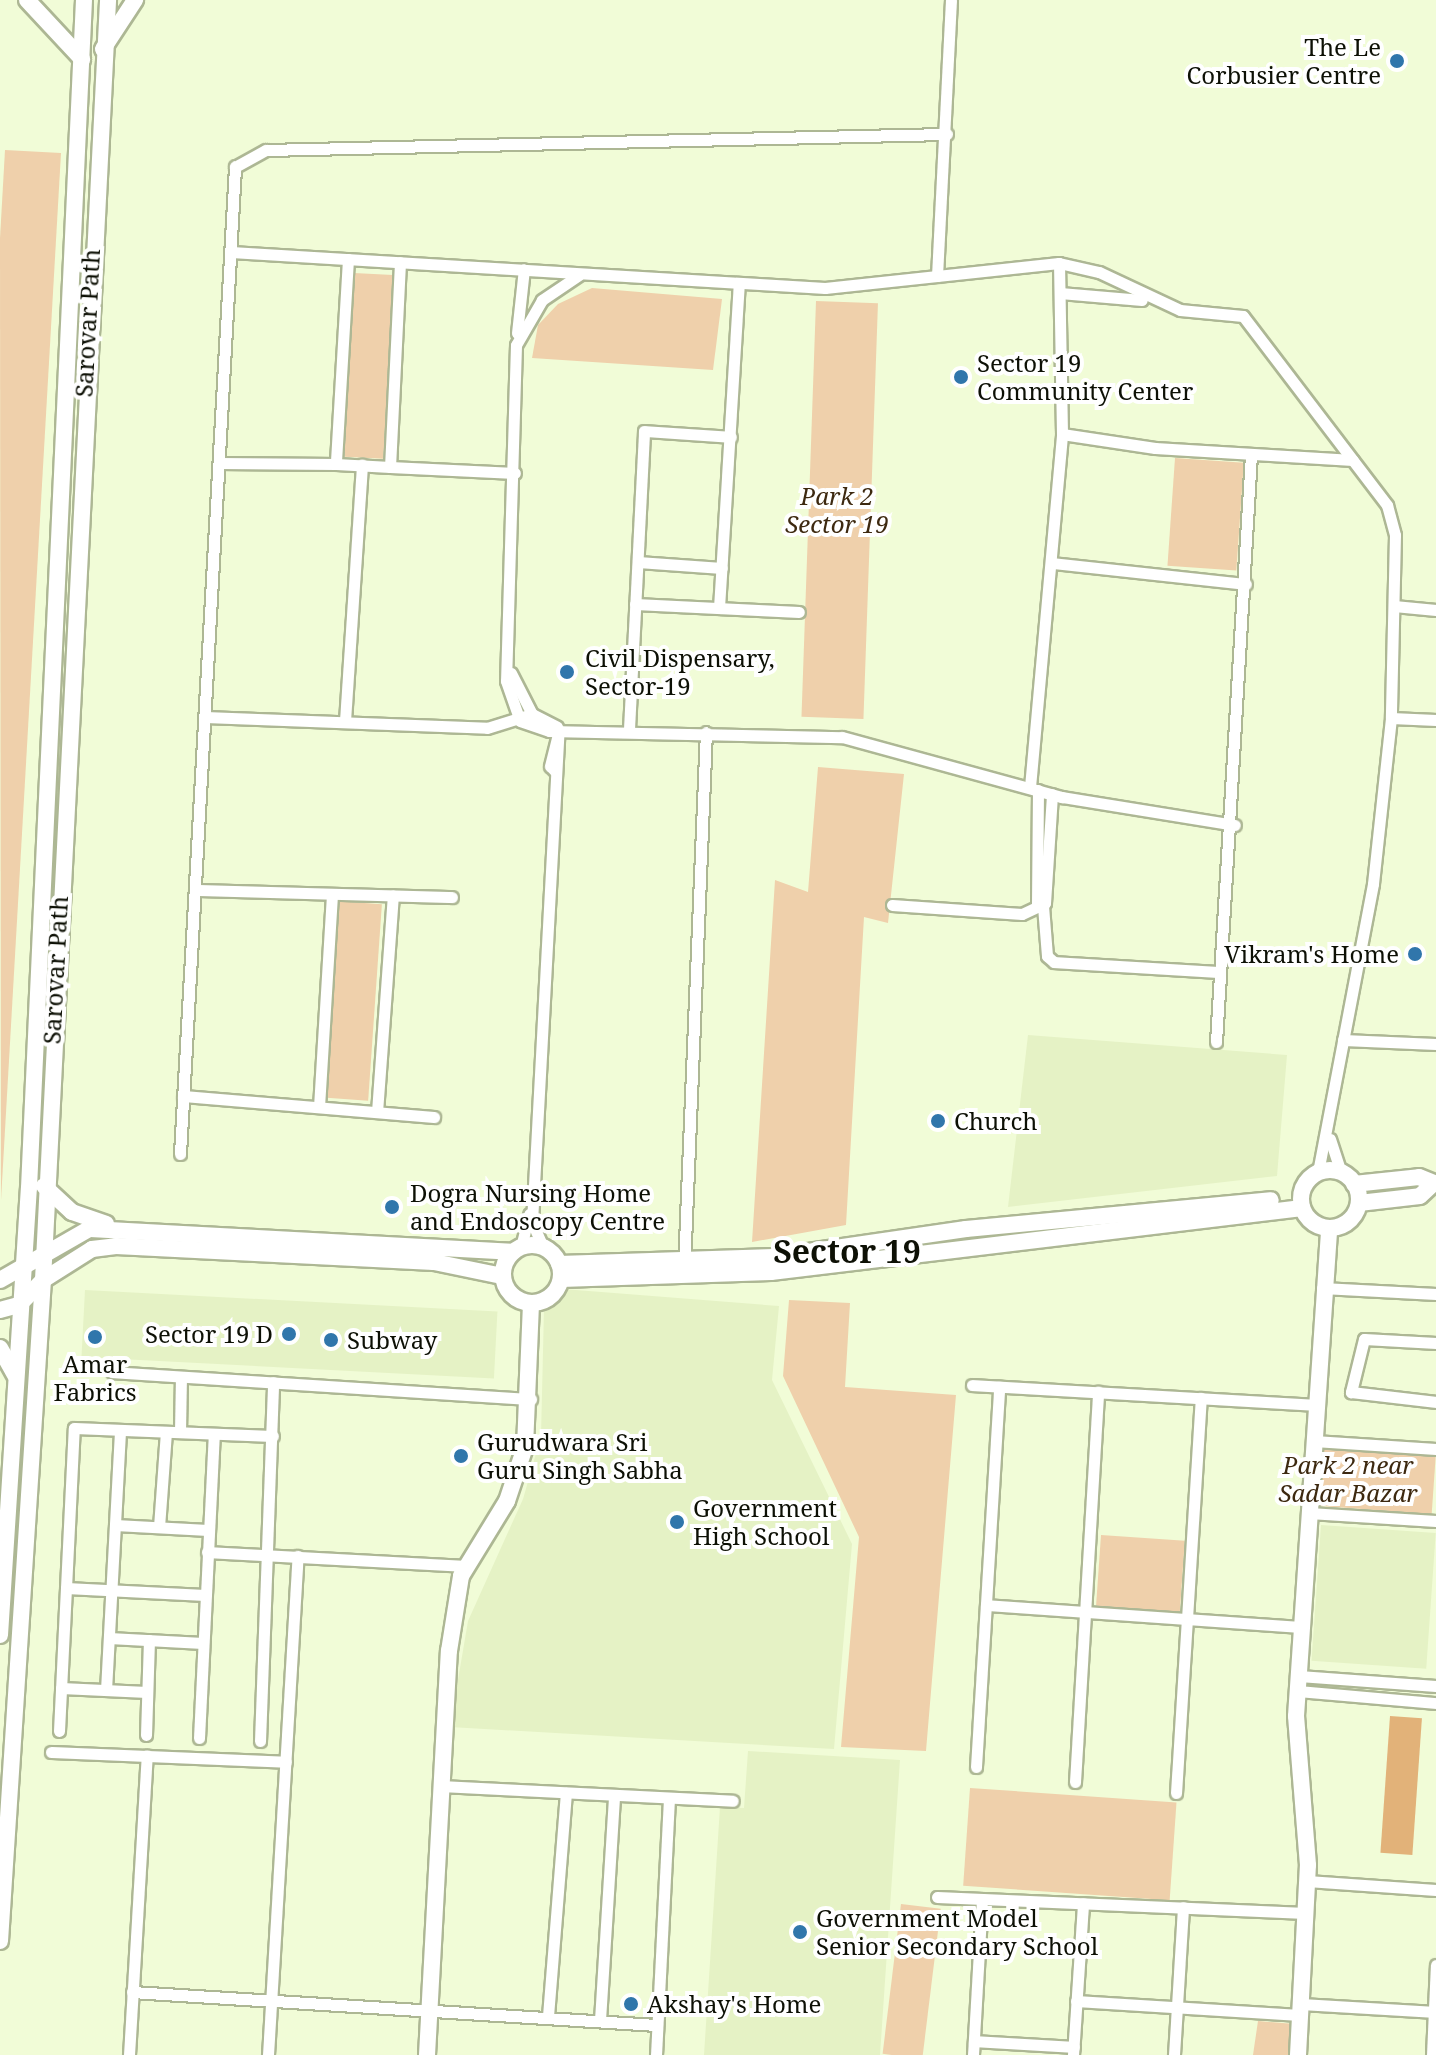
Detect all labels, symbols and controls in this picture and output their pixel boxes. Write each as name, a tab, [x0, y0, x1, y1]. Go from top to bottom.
place label: The Le Corbusier Centre	[1187, 33, 1381, 89]
marker: The Le Corbusier Centre	[1388, 52, 1406, 70]
street label: Sarovar Path	[69, 248, 105, 398]
place label: Sector 19 Community Center	[977, 349, 1193, 405]
marker: Sector 19 Community Center	[952, 368, 970, 386]
park label: Park 2 Sector 19	[785, 482, 889, 538]
place label: Civil Dispensary, Sector-19	[585, 644, 775, 700]
marker: Civil Dispensary, Sector-19	[556, 661, 578, 683]
street label: Sarovar Path	[37, 895, 73, 1045]
place label: Vikram's Home	[1224, 940, 1399, 968]
marker: Vikram's Home	[1406, 945, 1424, 963]
place label: Church	[954, 1107, 1038, 1135]
marker: Church	[929, 1112, 947, 1130]
place label: Dogra Nursing Home and Endoscopy Centre	[410, 1179, 665, 1235]
marker: Dogra Nursing Home and Endoscopy Centre	[381, 1196, 403, 1218]
district label: Sector 19	[773, 1232, 921, 1270]
place label: Sector 19 D	[145, 1320, 273, 1348]
marker: Sector 19 D	[280, 1325, 298, 1343]
place label: Subway	[347, 1326, 437, 1354]
marker: Amar Fabrics	[86, 1328, 104, 1346]
marker: Subway	[322, 1331, 340, 1349]
place label: Amar Fabrics	[53, 1350, 137, 1406]
place label: Gurudwara Sri Guru Singh Sabha	[477, 1428, 683, 1484]
marker: Gurudwara Sri Guru Singh Sabha	[452, 1447, 470, 1465]
park label: Park 2 near Sadar Bazar	[1278, 1451, 1418, 1507]
place label: Government High School	[693, 1494, 837, 1550]
marker: Government High School	[668, 1513, 686, 1531]
place label: Government Model Senior Secondary School	[816, 1904, 1098, 1960]
marker: Government Model Senior Secondary School	[791, 1923, 809, 1941]
place label: Akshay's Home	[647, 1990, 821, 2018]
marker: Akshay's Home	[622, 1995, 640, 2013]

